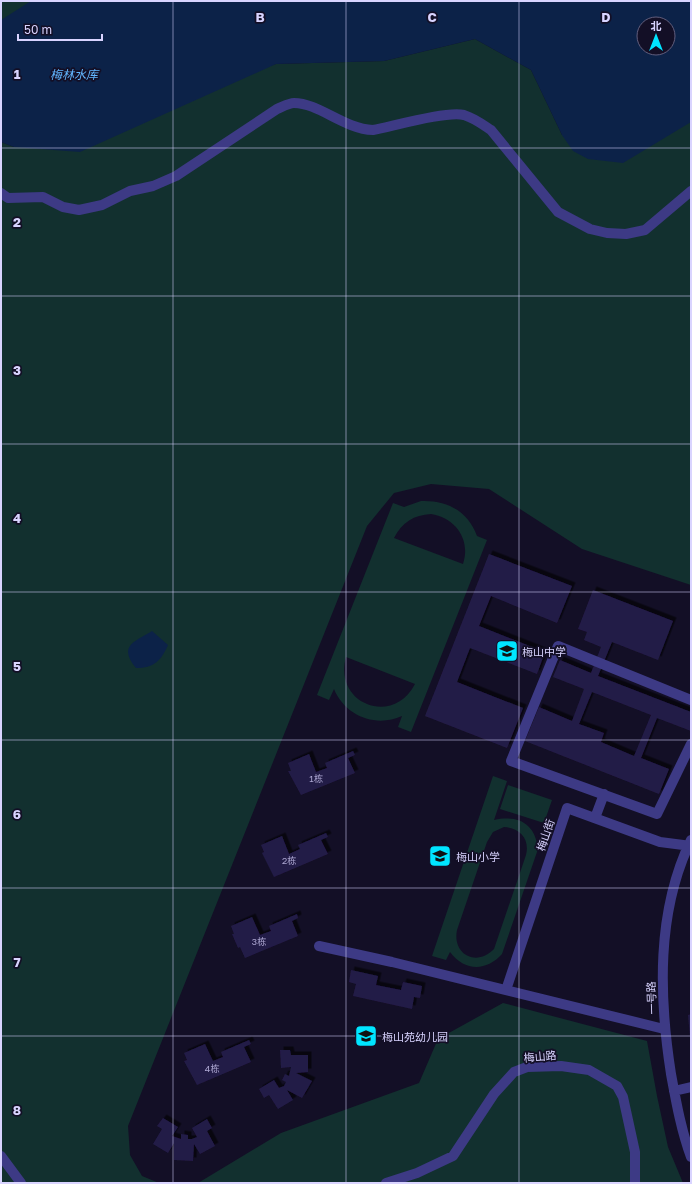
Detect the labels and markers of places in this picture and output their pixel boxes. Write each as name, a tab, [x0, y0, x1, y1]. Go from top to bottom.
school or university icon: 梅山中学	[494, 638, 520, 664]
place label: 梅山中学	[522, 645, 566, 658]
school or university icon: 梅山小学	[427, 843, 453, 869]
place label: 梅山小学	[456, 850, 500, 863]
school or university icon: 梅山苑幼儿园	[353, 1023, 379, 1049]
place label: 梅山苑幼儿园	[382, 1030, 448, 1043]

